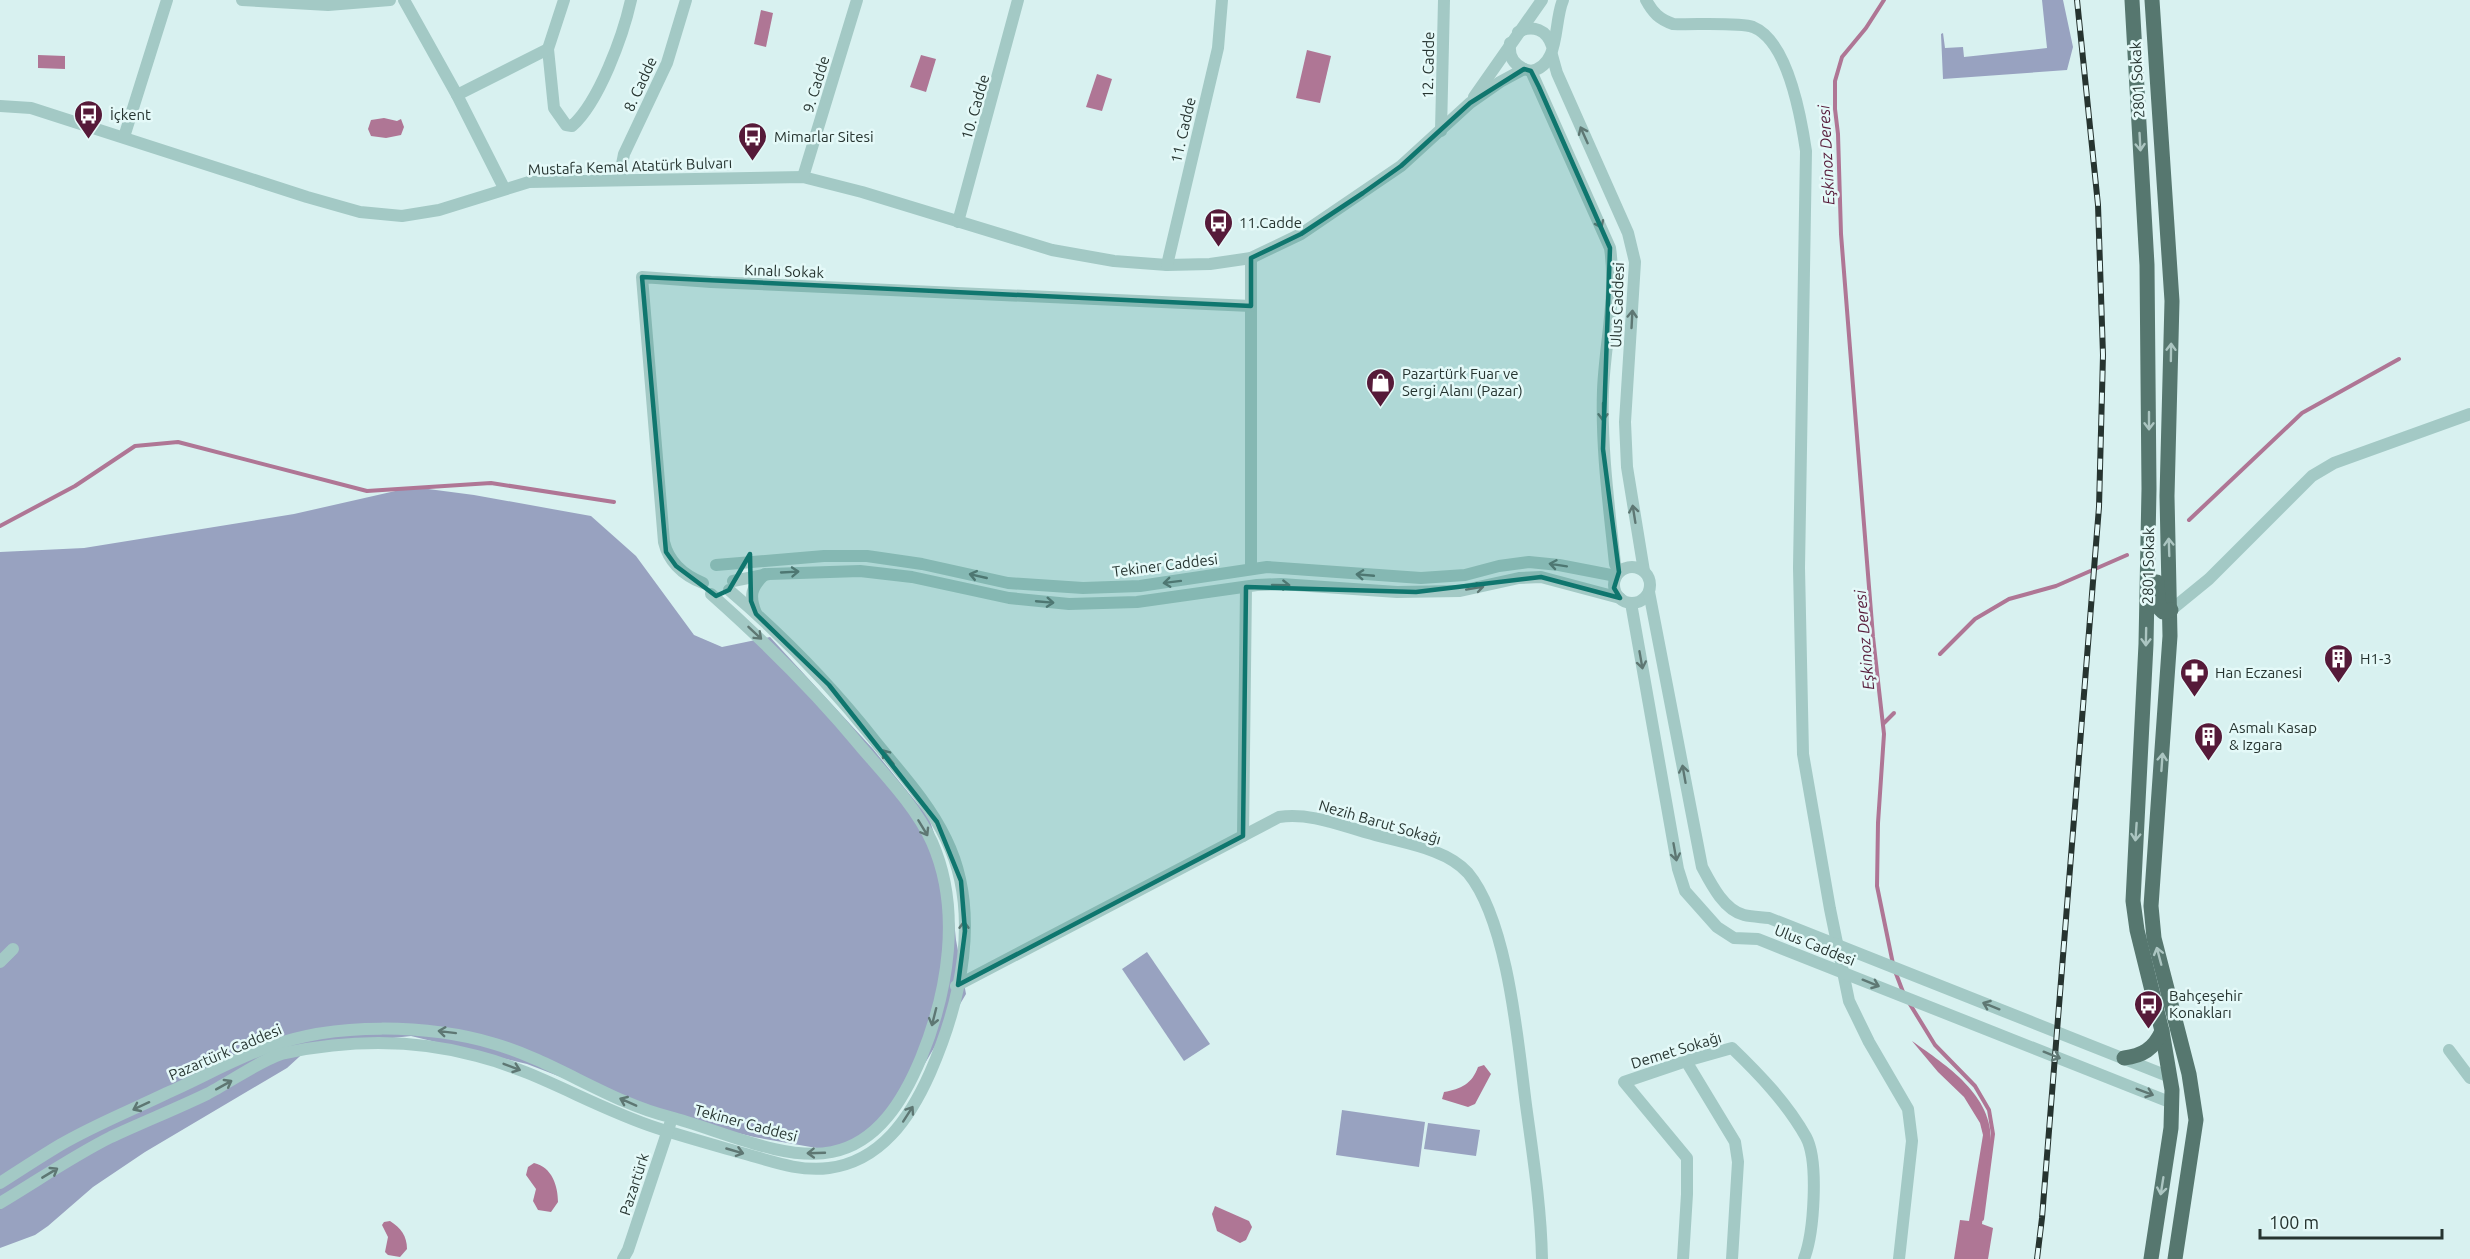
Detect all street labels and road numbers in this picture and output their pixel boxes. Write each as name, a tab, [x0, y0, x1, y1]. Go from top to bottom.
street label: 12. Cadde	[1419, 31, 1437, 99]
street label: 2801 Sokak	[2126, 41, 2147, 119]
street label: 8. Cadde	[620, 54, 660, 114]
street label: 9. Cadde	[799, 54, 833, 114]
street label: 10. Cadde	[958, 73, 992, 141]
street label: 11. Cadde	[1167, 96, 1199, 164]
street label: Mustafa Kemal Atatürk Bulvarı	[527, 154, 733, 178]
street label: Kınalı Sokak	[744, 261, 825, 281]
street label: Ulus Caddesi	[1607, 262, 1627, 348]
street label: 2801 Sokak	[2139, 527, 2157, 605]
street label: Tekiner Caddesi	[1111, 550, 1219, 580]
street label: Nezih Barut Sokağı	[1317, 796, 1443, 848]
street label: Ulus Caddesi	[1772, 921, 1858, 969]
street label: Pazartürk Caddesi	[166, 1021, 284, 1083]
street label: Demet Sokağı	[1629, 1028, 1723, 1072]
street label: Tekiner Caddesi	[693, 1101, 799, 1145]
street label: Pazartürk	[616, 1150, 652, 1217]

